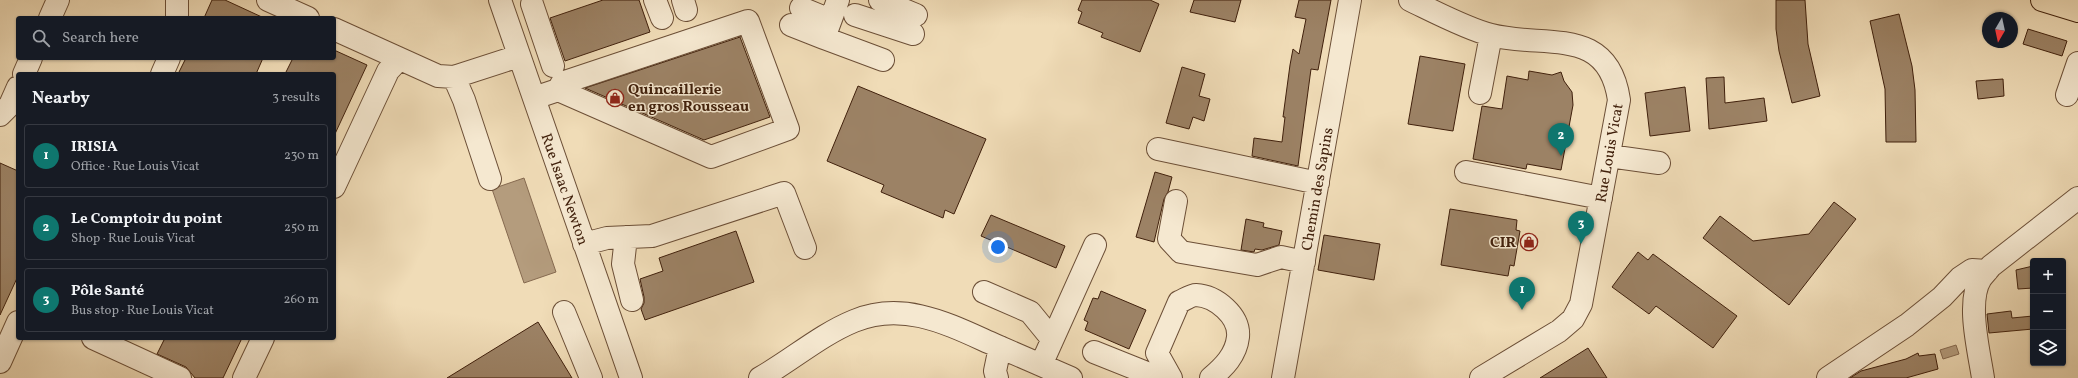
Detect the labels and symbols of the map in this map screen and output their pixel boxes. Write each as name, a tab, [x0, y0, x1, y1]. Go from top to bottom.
north arrow	[1982, 12, 2018, 48]
place label: Quincaillerie en gros Rousseau	[628, 80, 749, 118]
shop icon: Quincaillerie en gros Rousseau	[605, 88, 625, 108]
street label: Rue Louis Vicat	[1591, 102, 1630, 205]
pin: 2	[1548, 123, 1574, 156]
street label: Chemin des Sapins	[1297, 126, 1340, 253]
street label: Rue Isaac Newton	[535, 131, 593, 248]
pin: 3	[1568, 211, 1594, 244]
shop icon: CIR	[1519, 232, 1539, 252]
place label: CIR	[1490, 233, 1516, 254]
your location	[988, 237, 1008, 257]
pin: 1	[1509, 277, 1535, 310]

